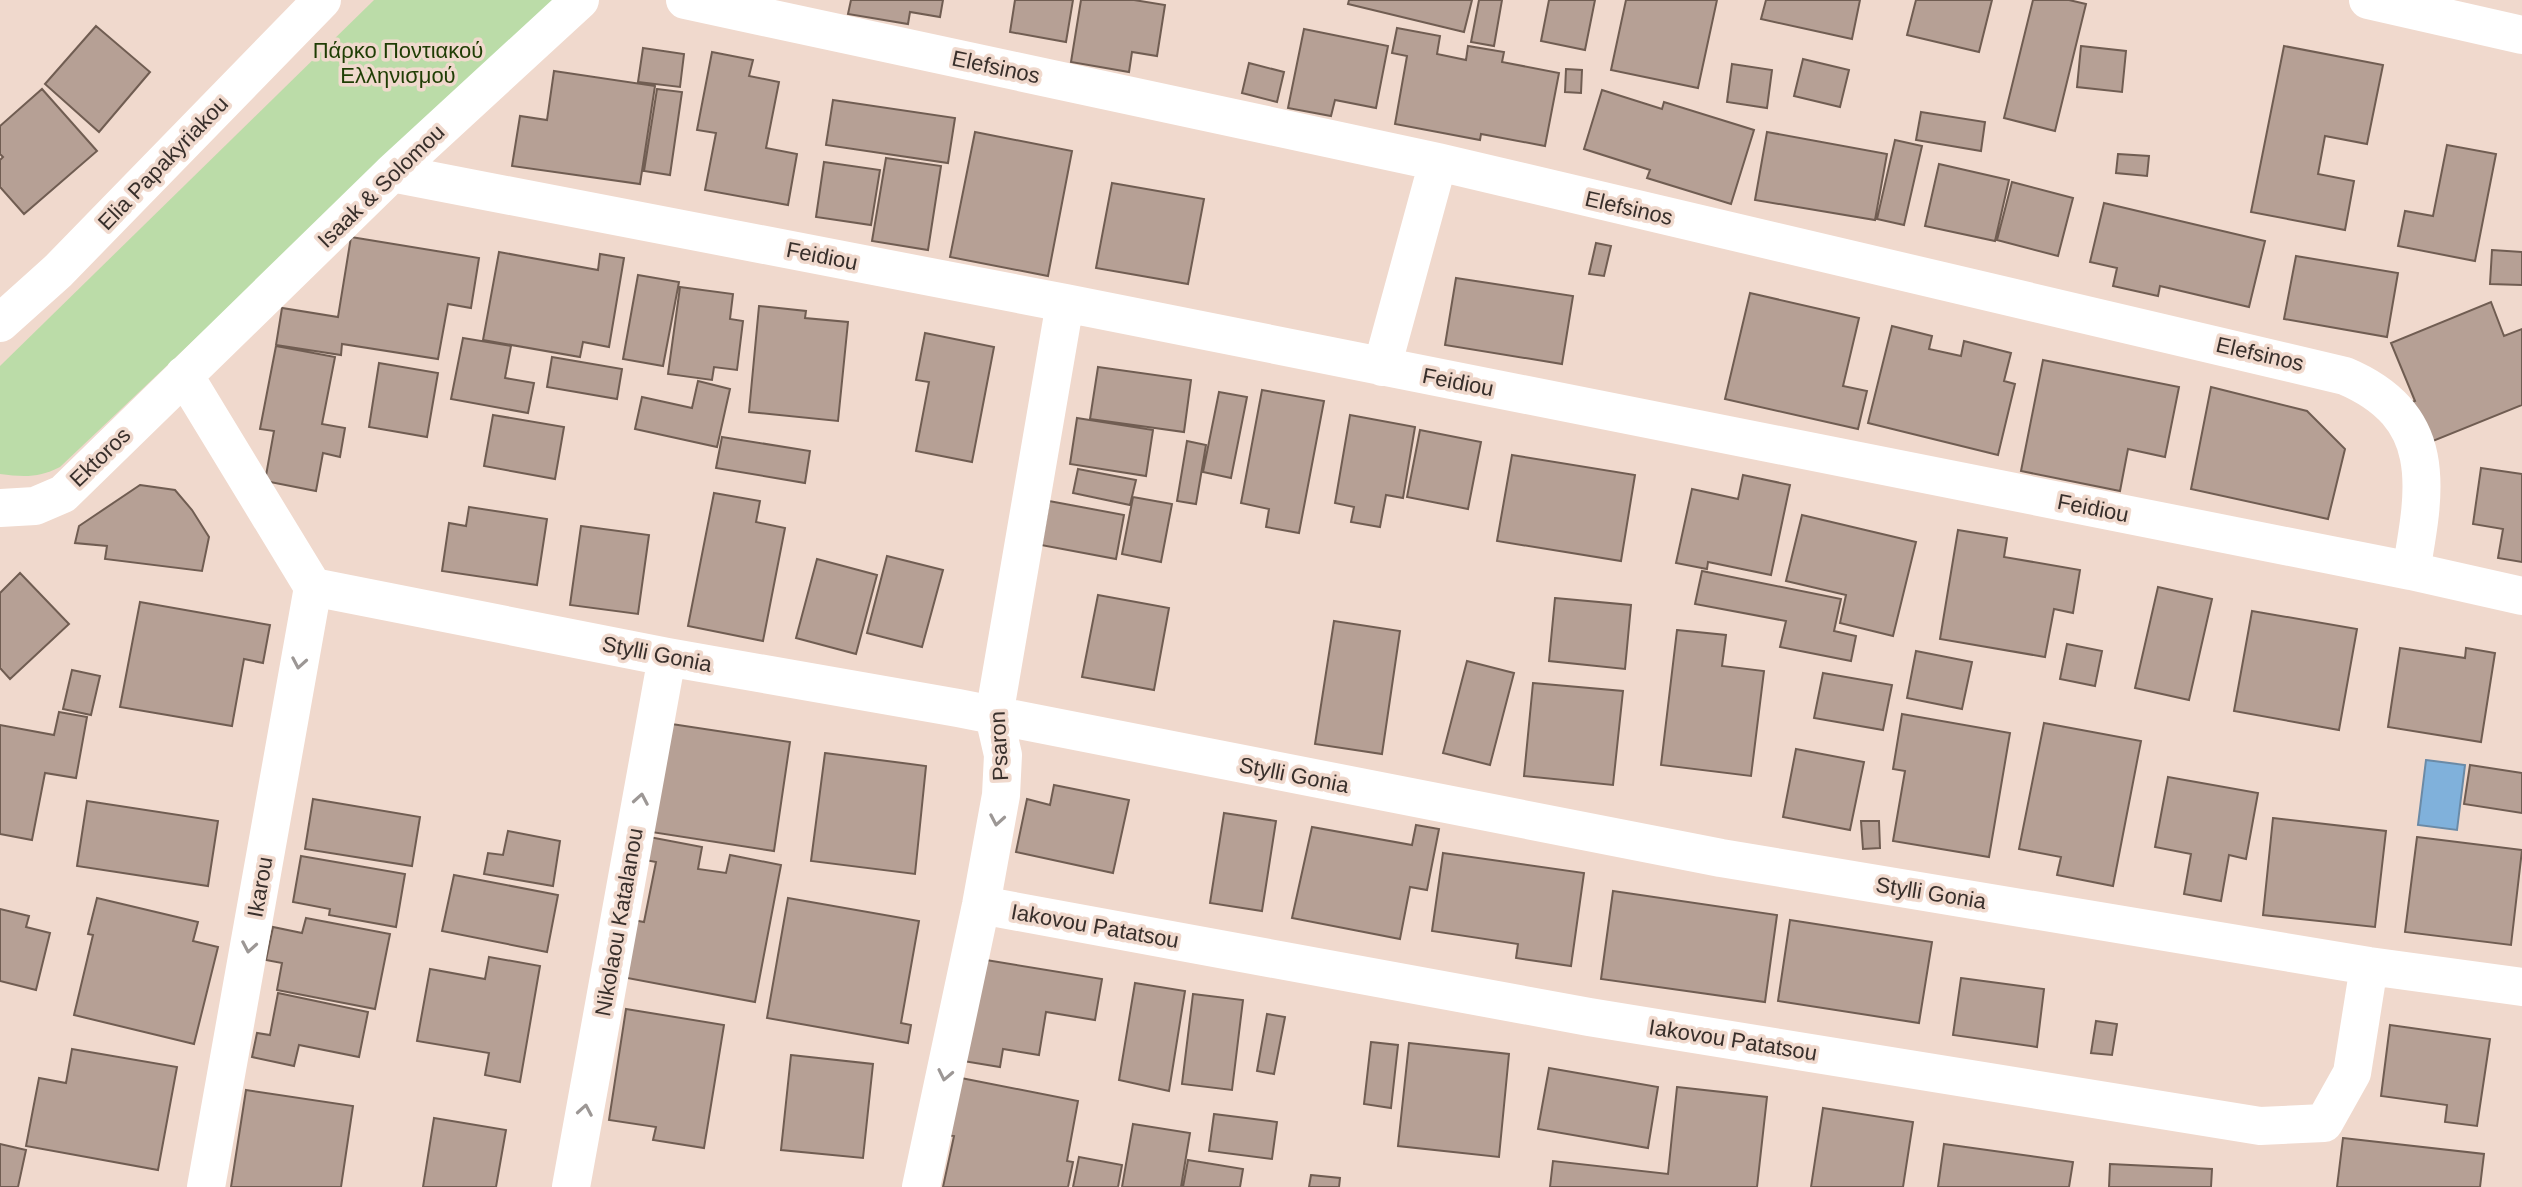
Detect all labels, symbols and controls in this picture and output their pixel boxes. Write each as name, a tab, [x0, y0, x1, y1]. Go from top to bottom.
park label: Πάρκο Ποντιακού Ελληνισμού	[313, 38, 483, 88]
street label: Elefsinos	[950, 45, 1042, 89]
street label: Elia Papakyriakou	[93, 91, 233, 235]
street label: Isaak & Solomou	[312, 119, 450, 253]
street label: Elefsinos	[1583, 186, 1675, 230]
street label: Feidiou	[784, 237, 860, 275]
street label: Elefsinos	[2214, 332, 2306, 376]
street label: Feidiou	[1420, 363, 1496, 401]
street label: Ektoros	[64, 422, 136, 492]
street label: Feidiou	[2055, 489, 2131, 527]
street label: Stylli Gonia	[600, 631, 715, 677]
one-way arrow	[292, 657, 309, 670]
street label: Psaron	[985, 711, 1013, 781]
street label: Stylli Gonia	[1237, 752, 1352, 798]
one-way arrow	[631, 792, 648, 806]
one-way arrow	[989, 814, 1006, 827]
street label: Nikolaou Katalanou	[590, 826, 648, 1018]
street label: Ikarou	[242, 855, 278, 919]
street label: Stylli Gonia	[1874, 872, 1989, 914]
street label: Iakovou Patatsou	[1009, 899, 1181, 953]
one-way arrow	[241, 940, 258, 954]
street label: Iakovou Patatsou	[1647, 1014, 1819, 1066]
one-way arrow	[937, 1068, 954, 1082]
one-way arrow	[576, 1103, 593, 1117]

